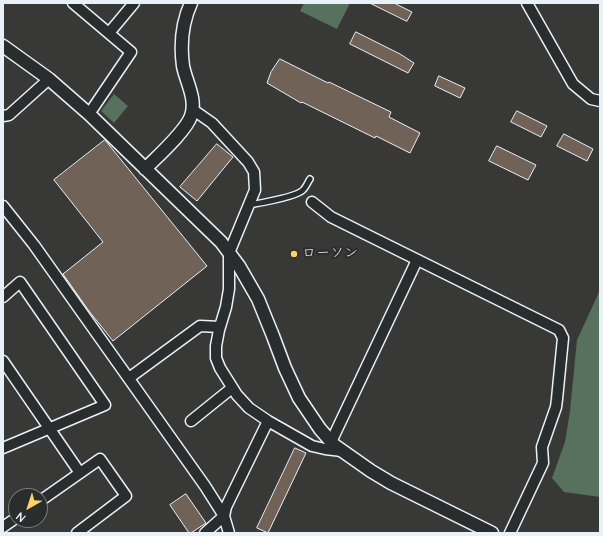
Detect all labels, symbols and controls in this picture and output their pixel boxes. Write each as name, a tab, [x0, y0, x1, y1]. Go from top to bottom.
place label: ローソン	[302, 246, 358, 262]
marker: ローソン	[289, 249, 299, 259]
north arrow	[8, 488, 48, 528]
text: N	[13, 509, 28, 525]

